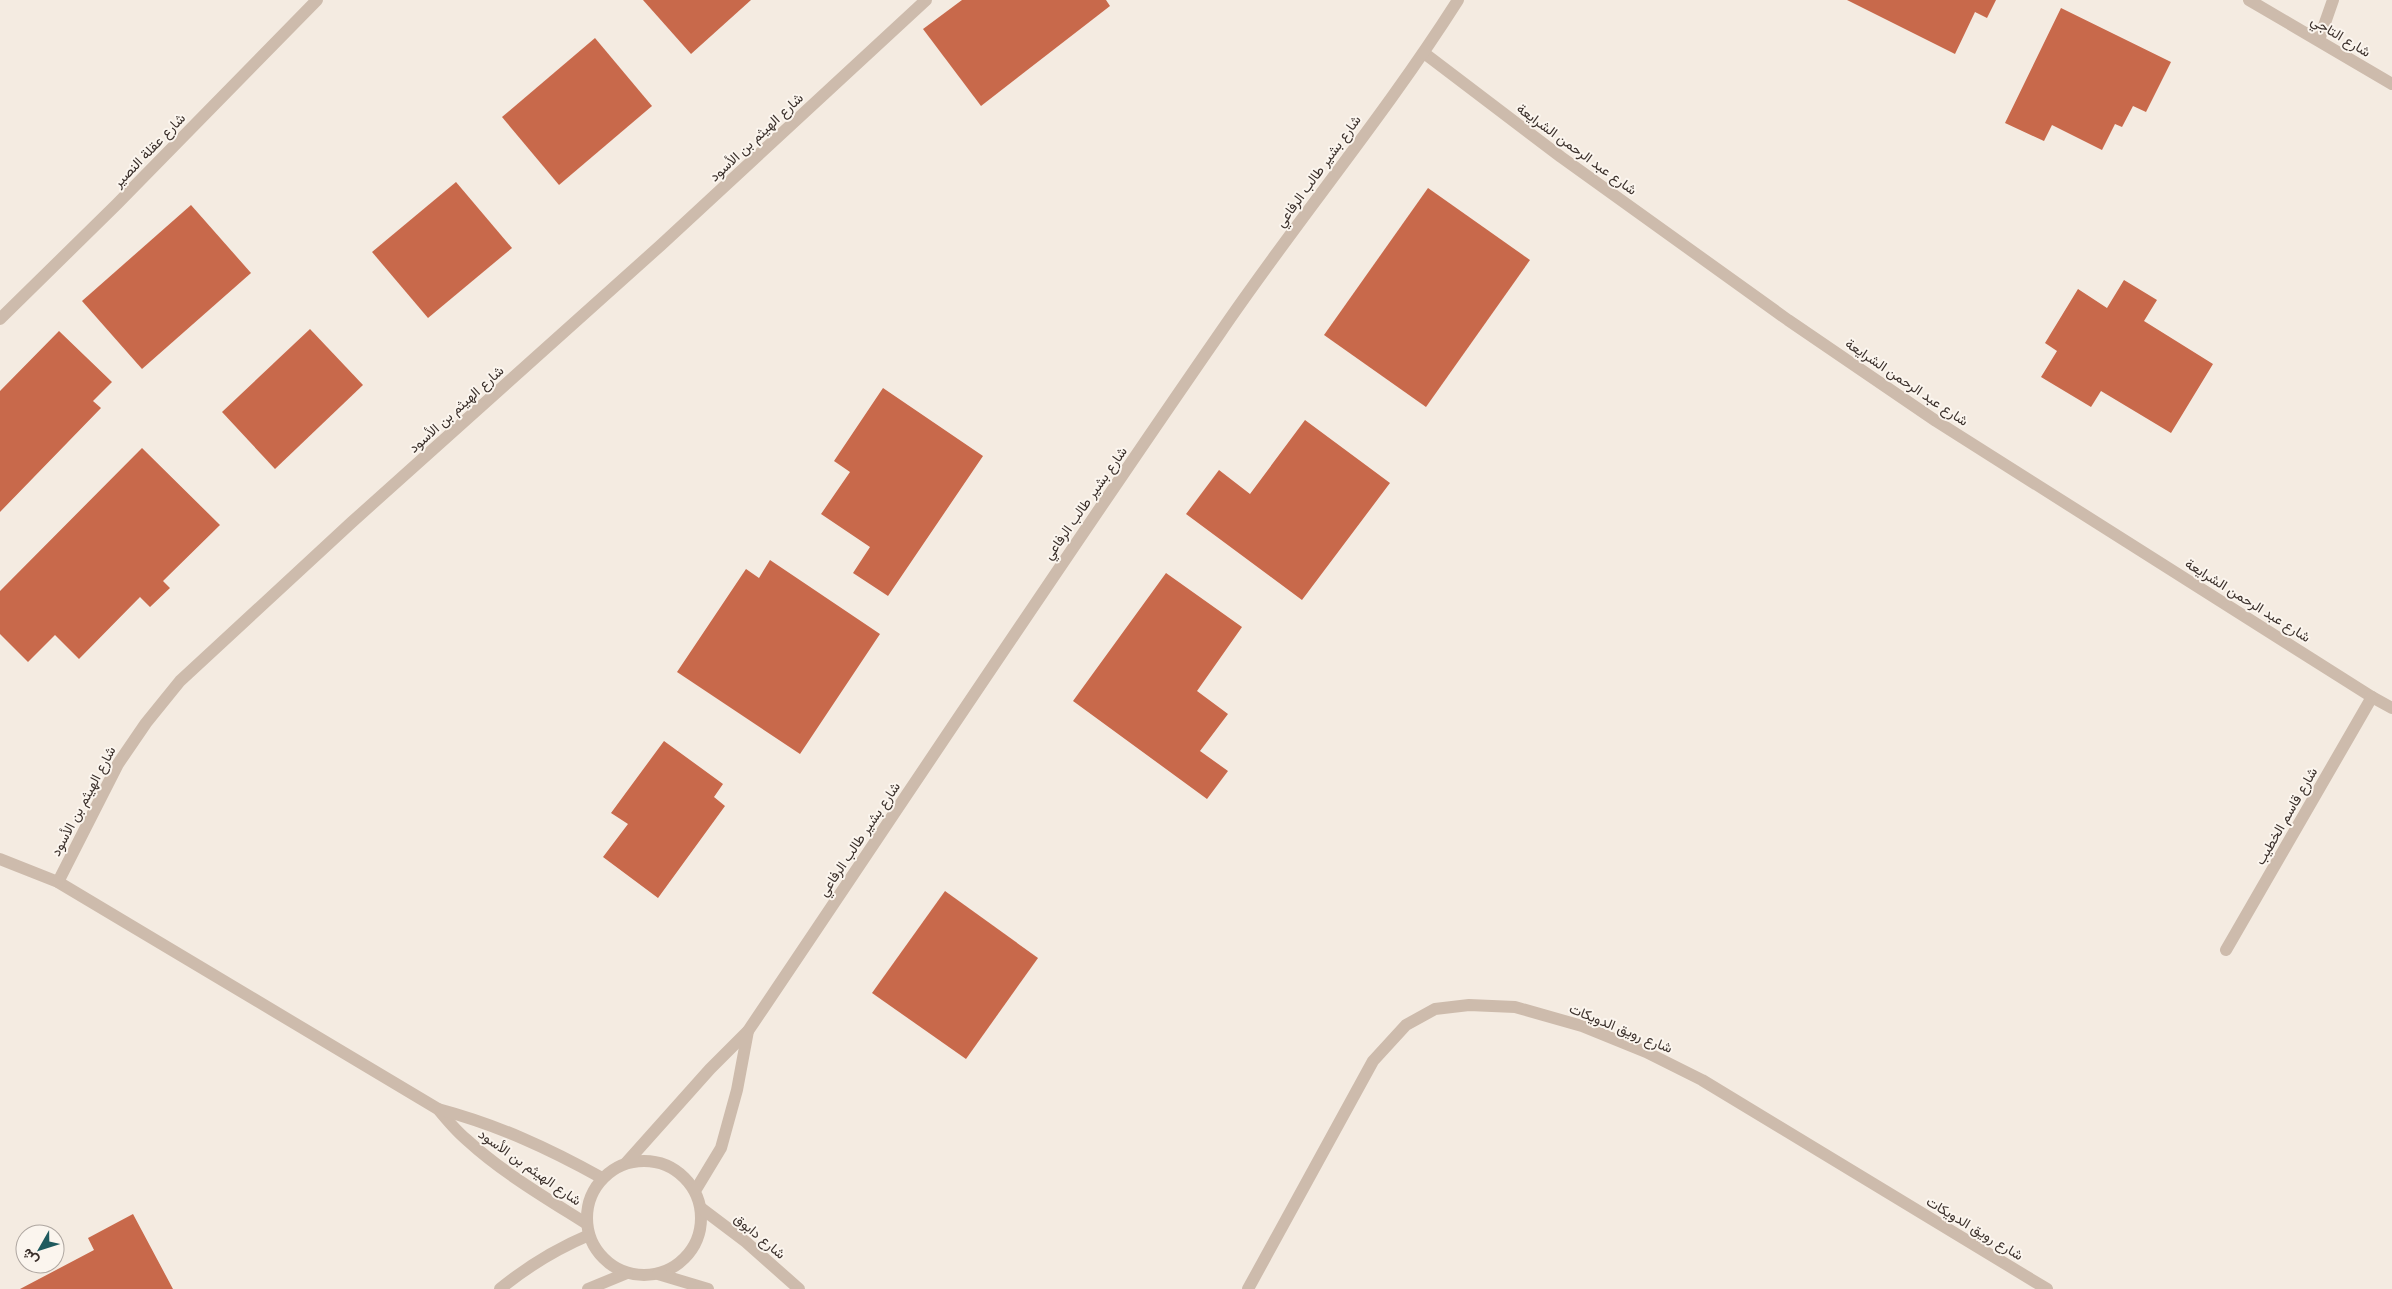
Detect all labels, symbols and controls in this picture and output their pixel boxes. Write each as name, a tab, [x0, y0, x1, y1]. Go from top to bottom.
street label: شارع التاجي	[2306, 11, 2374, 63]
street label: شارع الهيثم بن الأسود	[705, 89, 808, 187]
street label: شارع عبد الرحمن الشرايعة	[1512, 99, 1641, 200]
street label: شارع عقلة النصير	[108, 109, 190, 193]
street label: شارع بشير طالب الرفاعي	[1271, 111, 1367, 232]
street label: شارع عبد الرحمن الشرايعة	[1841, 334, 1972, 432]
street label: شارع الهيثم بن الأسود	[405, 362, 509, 458]
street label: شارع بشير طالب الرفاعي	[1039, 443, 1133, 565]
street label: شارع عبد الرحمن الشرايعة	[2181, 554, 2314, 648]
street label: شارع الهيثم بن الأسود	[46, 743, 121, 860]
street label: شارع قاسم الخطيب	[2251, 764, 2323, 869]
street label: شارع بشير طالب الرفاعي	[814, 778, 906, 901]
street label: شارع رويق الدويكات	[1566, 999, 1675, 1059]
street label: شارع الهيثم بن الأسود	[474, 1125, 585, 1211]
street label: شارع رويق الدويكات	[1922, 1192, 2027, 1266]
street label: شارع دابوق	[729, 1209, 789, 1264]
north arrow	[15, 1224, 65, 1274]
text: ش	[17, 1245, 42, 1269]

